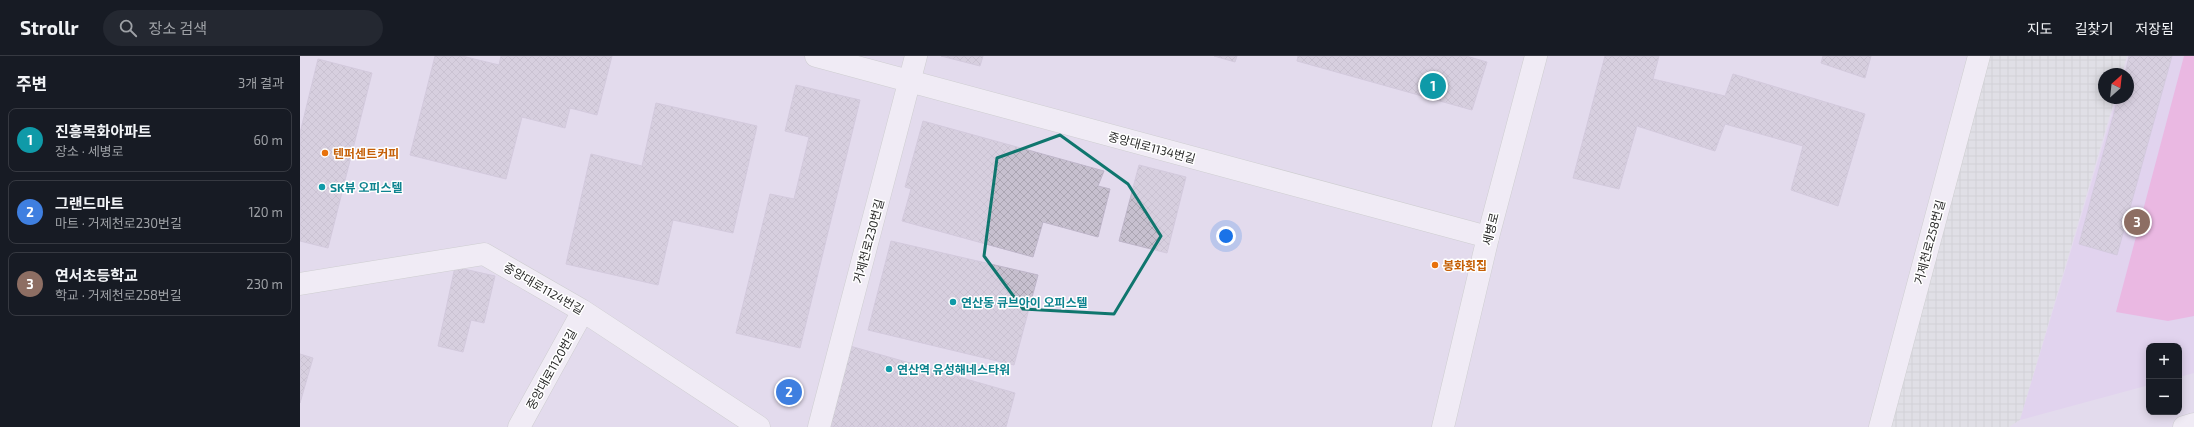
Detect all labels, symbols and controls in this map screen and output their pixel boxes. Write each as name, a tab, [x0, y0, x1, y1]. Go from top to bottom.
search box	[103, 10, 383, 46]
text: Strollr	[20, 16, 79, 39]
icon: search	[117, 17, 139, 39]
text: 장소 검색	[149, 19, 207, 37]
text: 지도	[2027, 20, 2053, 37]
text: 길찾기	[2075, 20, 2113, 37]
text: 저장됨	[2135, 20, 2174, 37]
north arrow	[2098, 68, 2134, 104]
pin: 1	[1420, 71, 1446, 101]
text: 주변	[16, 73, 47, 93]
text: 3개 결과	[238, 75, 284, 91]
text: 진흥목화아파트	[55, 122, 152, 140]
street label: 중앙대로1134번길	[1107, 129, 1197, 165]
text: 1	[27, 132, 33, 148]
text: 60 m	[253, 132, 283, 148]
text: 장소 · 세병로	[55, 143, 124, 159]
place label: 텐퍼센트커피	[333, 146, 399, 160]
marker: 텐퍼센트커피	[320, 148, 330, 158]
place label: SK뷰 오피스텔	[330, 180, 402, 194]
marker: SK뷰 오피스텔	[317, 182, 327, 192]
text: 그랜드마트	[55, 194, 124, 212]
street label: 거제천로230번길	[850, 197, 886, 285]
street label: 거제천로258번길	[1911, 198, 1947, 286]
text: 2	[26, 204, 34, 220]
text: 120 m	[248, 204, 283, 220]
pin: 3	[2124, 207, 2150, 237]
street label: 세병로	[1479, 211, 1501, 247]
text: 마트 · 거제천로230번길	[55, 215, 182, 231]
your location	[1216, 226, 1236, 246]
place label: 봉화횟집	[1443, 258, 1487, 272]
street label: 중앙대로1124번길	[502, 259, 586, 317]
marker: 봉화횟집	[1430, 260, 1440, 270]
text: 연서초등학교	[55, 266, 138, 284]
text: 3	[26, 276, 34, 292]
text: 230 m	[246, 276, 283, 292]
text: 학교 · 거제천로258번길	[55, 287, 182, 303]
place label: 연산동 큐브아이 오피스텔	[961, 295, 1088, 309]
marker: 연산동 큐브아이 오피스텔	[948, 297, 958, 307]
street label: 중앙대로1120번길	[523, 326, 579, 412]
map controls	[2146, 343, 2182, 415]
button: +	[2146, 343, 2182, 379]
place label: 연산역 유성해네스타워	[897, 362, 1010, 376]
marker: 연산역 유성해네스타워	[884, 364, 894, 374]
pin: 2	[776, 377, 802, 407]
button: −	[2146, 379, 2182, 415]

